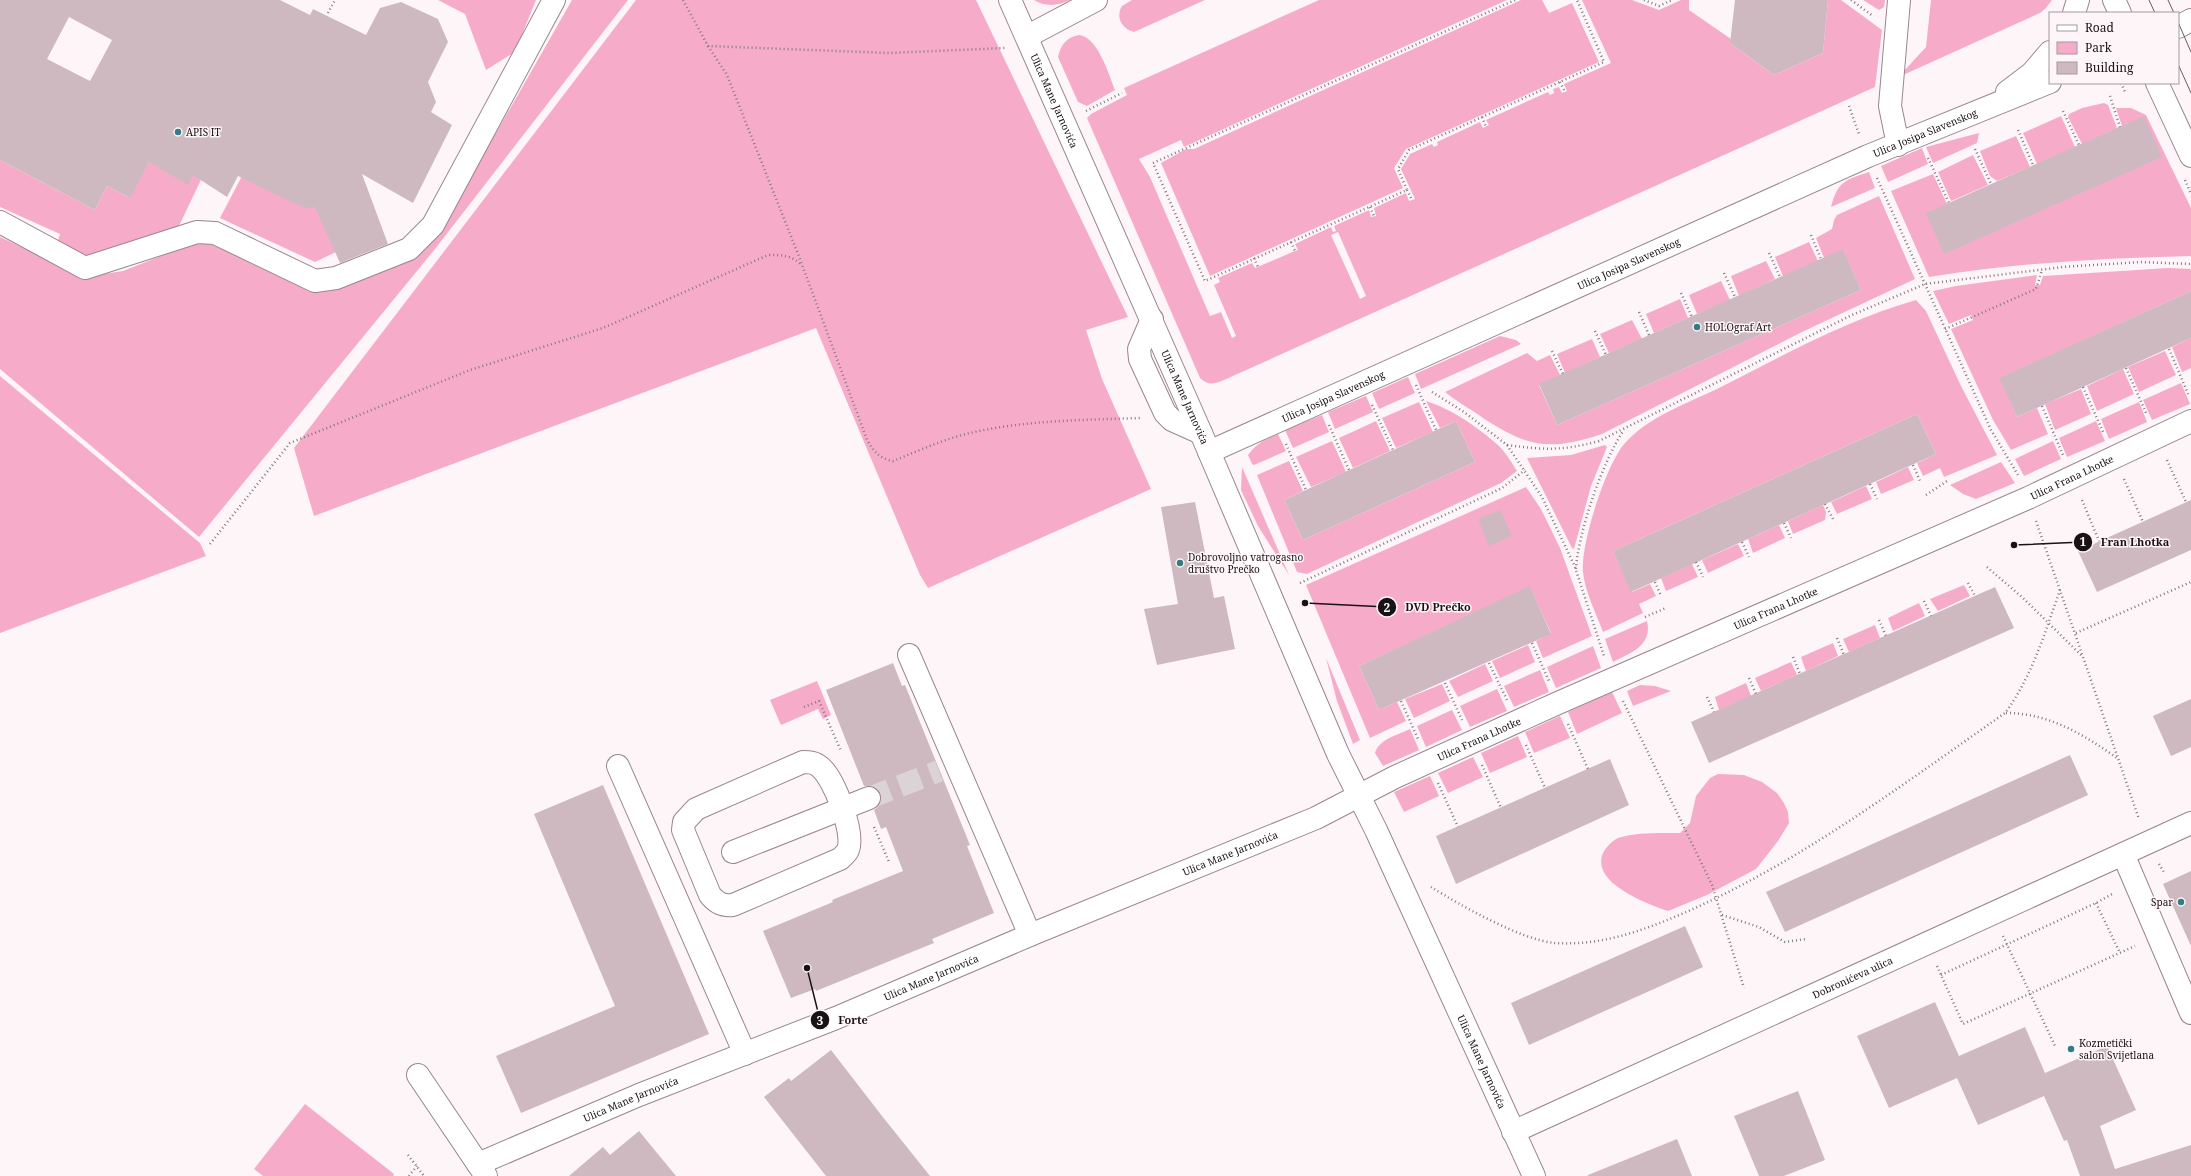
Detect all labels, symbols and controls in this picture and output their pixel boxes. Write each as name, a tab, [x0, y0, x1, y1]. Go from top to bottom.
legend	[2049, 12, 2179, 84]
text: Road	[2085, 19, 2115, 36]
text: Park	[2085, 39, 2113, 56]
street label: Ulica Mane Jarnovića	[1027, 51, 1081, 150]
text: Building	[2085, 59, 2134, 76]
street label: Ulica Josipa Slavenskog	[1871, 105, 1980, 160]
place label: APIS IT	[186, 125, 221, 139]
marker: APIS IT	[173, 127, 183, 137]
street label: Ulica Josipa Slavenskog	[1575, 234, 1683, 293]
place label: HOLOgraf Art	[1705, 320, 1772, 334]
marker: HOLOgraf Art	[1692, 322, 1702, 332]
street label: Ulica Mane Jarnovića	[1158, 348, 1212, 447]
street label: Ulica Josipa Slavenskog	[1279, 367, 1387, 425]
street label: Ulica Frana Lhotke	[2028, 452, 2116, 503]
callout: Fran Lhotka	[2073, 531, 2177, 554]
text: 1	[2080, 533, 2087, 550]
text: Fran Lhotka	[2101, 534, 2170, 549]
place label: Dobrovoljno vatrogasno društvo Prečko	[1188, 550, 1304, 576]
marker: Dobrovoljno vatrogasno društvo Prečko	[1175, 558, 1185, 568]
street label: Ulica Frana Lhotke	[1731, 584, 1820, 633]
callout: DVD Prečko	[1377, 596, 1478, 619]
text: 2	[1384, 599, 1391, 616]
text: DVD Prečko	[1405, 599, 1471, 614]
street label: Ulica Frana Lhotke	[1435, 714, 1523, 764]
street label: Ulica Mane Jarnovića	[1180, 827, 1280, 879]
place label: Spar	[2151, 895, 2173, 909]
marker: Spar	[2176, 897, 2186, 907]
street label: Ulica Mane Jarnovića	[881, 951, 981, 1004]
street label: Dobronićeva ulica	[1810, 953, 1895, 1002]
callout: Forte	[810, 1009, 875, 1032]
text: 3	[817, 1012, 824, 1029]
text: Forte	[838, 1012, 868, 1027]
street label: Ulica Mane Jarnovića	[1454, 1013, 1509, 1111]
place label: Kozmetički salon Svijetlana	[2079, 1036, 2155, 1062]
marker: Kozmetički salon Svijetlana	[2066, 1044, 2076, 1054]
street label: Ulica Mane Jarnovića	[581, 1073, 681, 1125]

